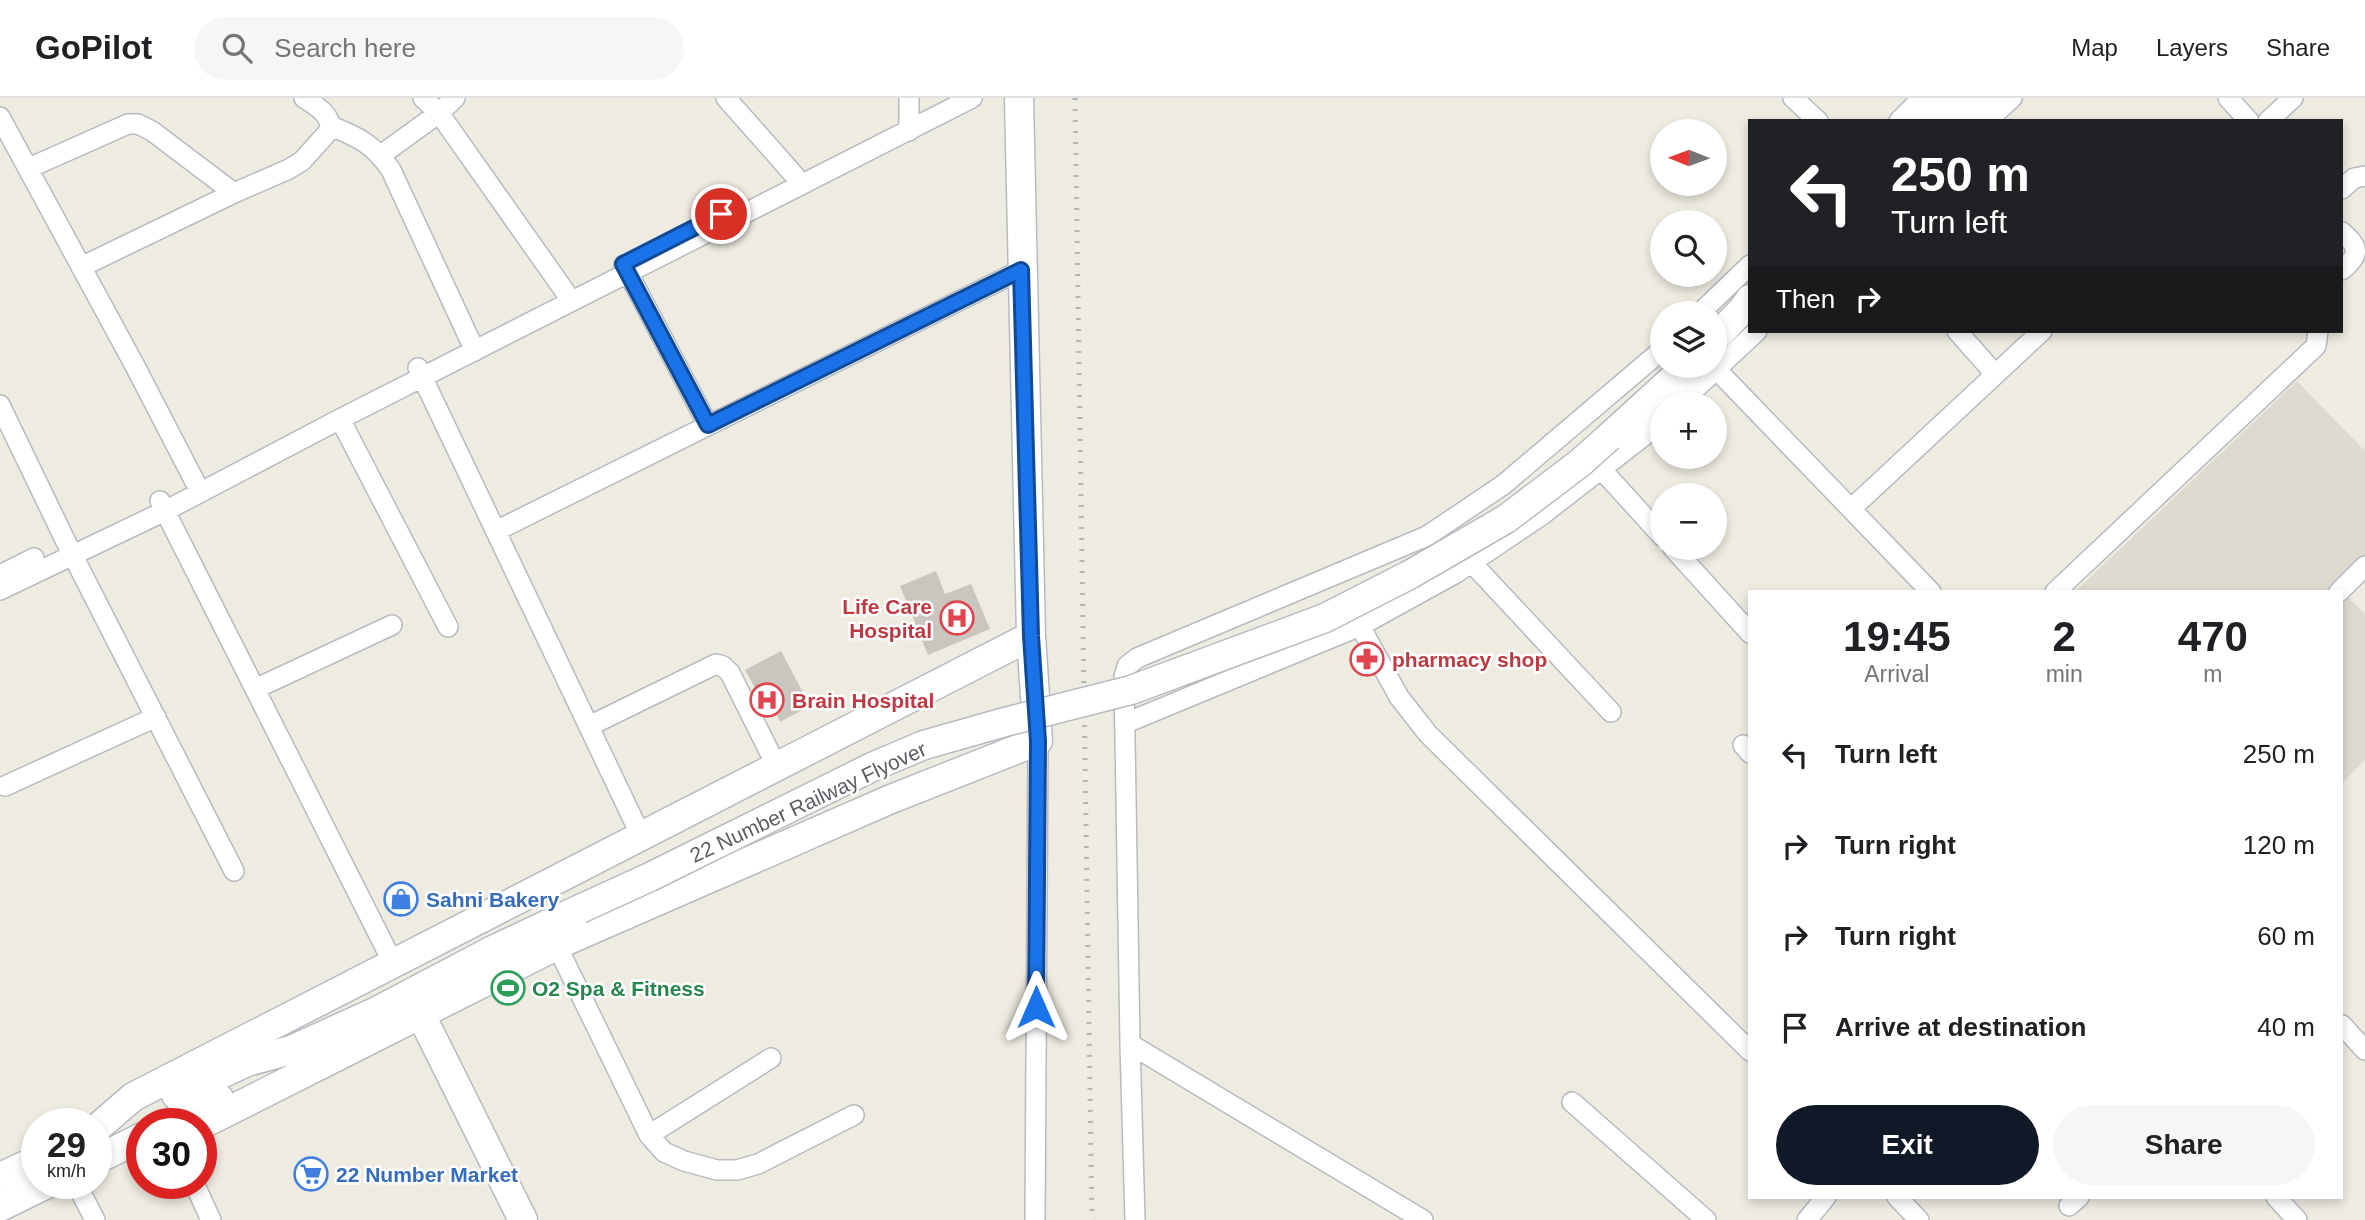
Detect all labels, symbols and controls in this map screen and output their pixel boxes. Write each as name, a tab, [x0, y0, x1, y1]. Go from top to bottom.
search box	[194, 17, 684, 80]
text: GoPilot	[35, 29, 152, 66]
icon: search	[218, 29, 256, 67]
text: Search here	[274, 33, 416, 63]
text: Map	[2071, 34, 2118, 61]
text: Layers	[2156, 34, 2228, 61]
text: Share	[2266, 34, 2330, 61]
north arrow	[1650, 119, 1727, 196]
map controls	[1650, 119, 1727, 560]
icon: left	[1776, 147, 1867, 238]
text: 250 m	[1891, 147, 2030, 201]
pin	[691, 184, 751, 244]
icon: arrive	[702, 195, 740, 233]
text: Turn left	[1891, 204, 2007, 240]
button: search	[1650, 210, 1727, 287]
icon: right	[1849, 280, 1887, 318]
text: Then	[1776, 284, 1835, 314]
button: layers	[1650, 301, 1727, 378]
button: +	[1650, 392, 1727, 469]
button: −	[1650, 483, 1727, 560]
place label: Life Care Hospital	[842, 595, 932, 642]
hospital icon: Life Care Hospital	[938, 599, 976, 637]
text: 19:45	[1843, 613, 1951, 660]
text: 2	[2052, 613, 2076, 660]
text: 470	[2178, 613, 2248, 660]
pharmacy icon: pharmacy shop	[1348, 640, 1386, 678]
place label: pharmacy shop	[1392, 648, 1547, 671]
text: Arrival	[1864, 661, 1929, 687]
text: min	[2046, 661, 2083, 687]
text: m	[2203, 661, 2222, 687]
hospital icon: Brain Hospital	[748, 681, 786, 719]
place label: Brain Hospital	[792, 689, 934, 712]
icon: left	[1776, 736, 1814, 774]
street label: 22 Number Railway Flyover	[686, 737, 930, 867]
text: Turn left	[1835, 739, 1937, 769]
text: 250 m	[2243, 739, 2315, 769]
icon: right	[1776, 827, 1814, 865]
text: Turn right	[1835, 830, 1956, 860]
text: 120 m	[2243, 830, 2315, 860]
shop icon: Sahni Bakery	[382, 880, 420, 918]
place label: Sahni Bakery	[426, 888, 559, 911]
icon: right	[1776, 918, 1814, 956]
text: Turn right	[1835, 921, 1956, 951]
text: 60 m	[2257, 921, 2315, 951]
sports icon: O2 Spa & Fitness	[489, 969, 527, 1007]
position arrow	[999, 970, 1073, 1044]
place label: O2 Spa & Fitness	[532, 977, 705, 1000]
icon: arrive	[1776, 1009, 1814, 1047]
text: Arrive at destination	[1835, 1012, 2086, 1042]
text: 40 m	[2257, 1012, 2315, 1042]
button: Exit	[1776, 1105, 2039, 1185]
button: Share	[2053, 1105, 2315, 1185]
speed limit sign: 30	[126, 1108, 217, 1199]
text: 29	[47, 1125, 86, 1164]
supermarket icon: 22 Number Market	[292, 1155, 330, 1193]
text: km/h	[47, 1161, 86, 1181]
place label: 22 Number Market	[336, 1163, 518, 1186]

